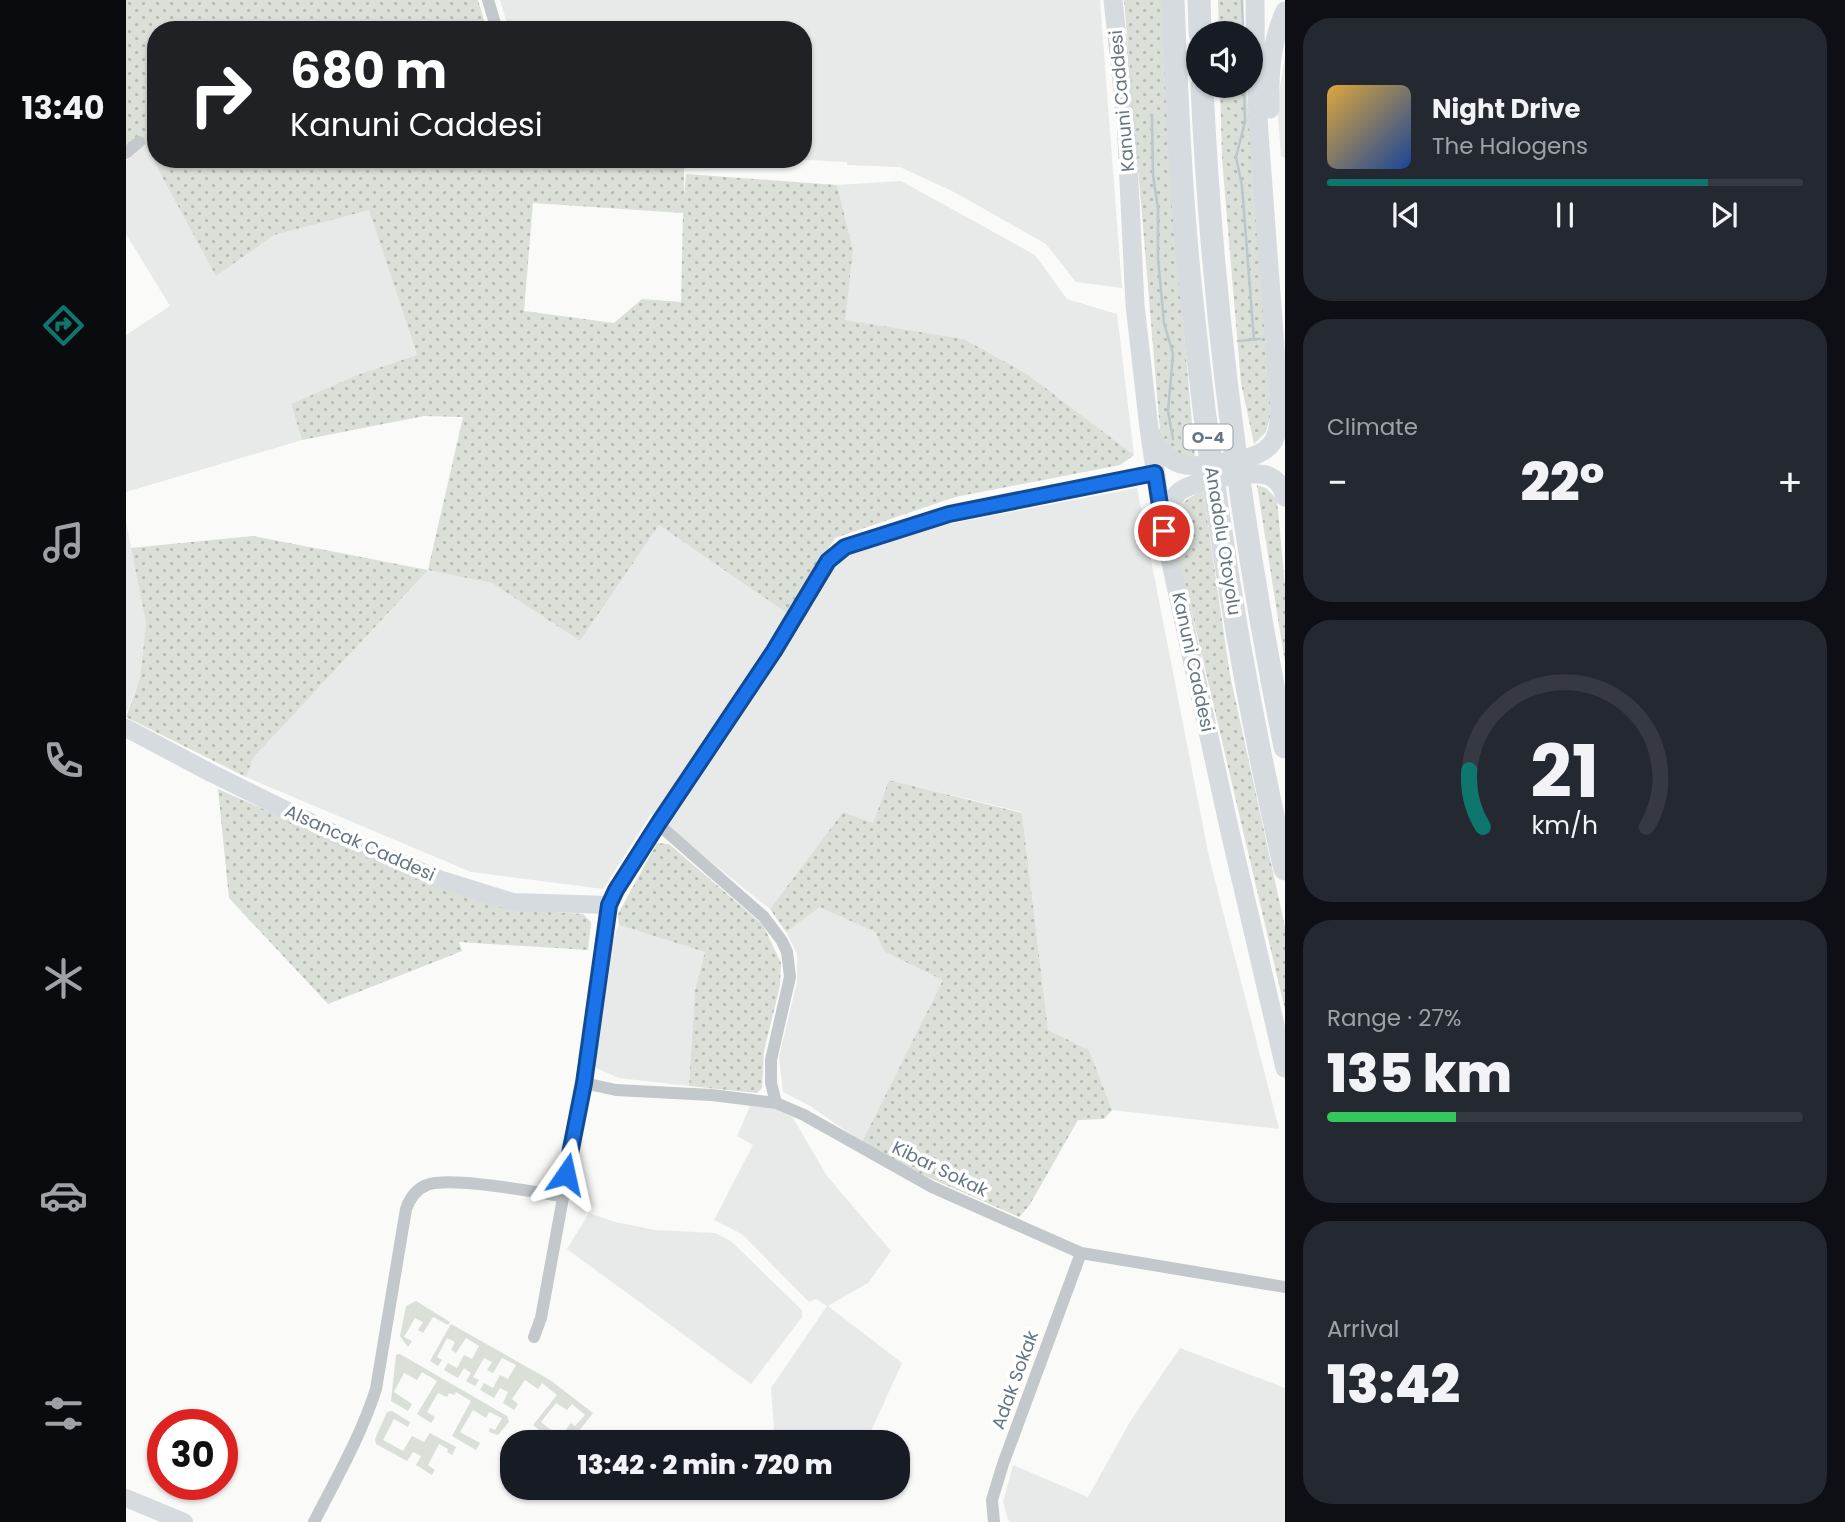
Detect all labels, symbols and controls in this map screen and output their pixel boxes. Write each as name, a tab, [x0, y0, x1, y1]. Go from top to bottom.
map controls	[1186, 21, 1263, 98]
button: sound	[1186, 21, 1263, 98]
street label: Kanuni Caddesi	[1103, 29, 1140, 173]
text: 680 m	[290, 37, 447, 105]
icon: right	[175, 49, 266, 140]
text: 13:40	[21, 85, 105, 130]
text: Night Drive	[1432, 91, 1580, 127]
text: Kanuni Caddesi	[290, 102, 543, 147]
text: The Halogens	[1432, 130, 1588, 162]
icon: previous	[1387, 196, 1425, 234]
icon: pause	[1546, 196, 1584, 234]
icon: next	[1705, 196, 1743, 234]
icon: directions	[39, 301, 88, 350]
text: Climate	[1327, 411, 1418, 443]
road number: O-4	[1184, 424, 1232, 450]
text: 22°	[1520, 446, 1605, 519]
text: −	[1327, 456, 1348, 509]
text: +	[1777, 456, 1803, 509]
street label: Anadolu Otoyolu	[1199, 465, 1248, 617]
pin	[1134, 501, 1194, 561]
icon: arrive	[1145, 512, 1183, 550]
icon: music	[39, 518, 88, 567]
street label: Kanuni Caddesi	[1166, 590, 1220, 734]
text: 21	[1531, 721, 1599, 822]
icon: phone	[39, 736, 88, 785]
street label: Alsancak Caddesi	[281, 798, 439, 887]
text: km/h	[1532, 808, 1598, 843]
icon: climate	[39, 954, 88, 1003]
text: Range · 27%	[1327, 1002, 1461, 1034]
text: 135 km	[1327, 1037, 1512, 1110]
street label: Kibar Sokak	[888, 1135, 993, 1203]
position arrow	[529, 1137, 603, 1211]
icon: car	[39, 1171, 88, 1220]
text: Arrival	[1327, 1313, 1399, 1345]
street label: Adak Sokak	[985, 1326, 1044, 1433]
text: 13:42	[1327, 1348, 1460, 1421]
icon: filters	[39, 1389, 88, 1438]
speed limit sign: 30	[147, 1409, 238, 1500]
text: 13:42 · 2 min · 720 m	[578, 1447, 832, 1483]

